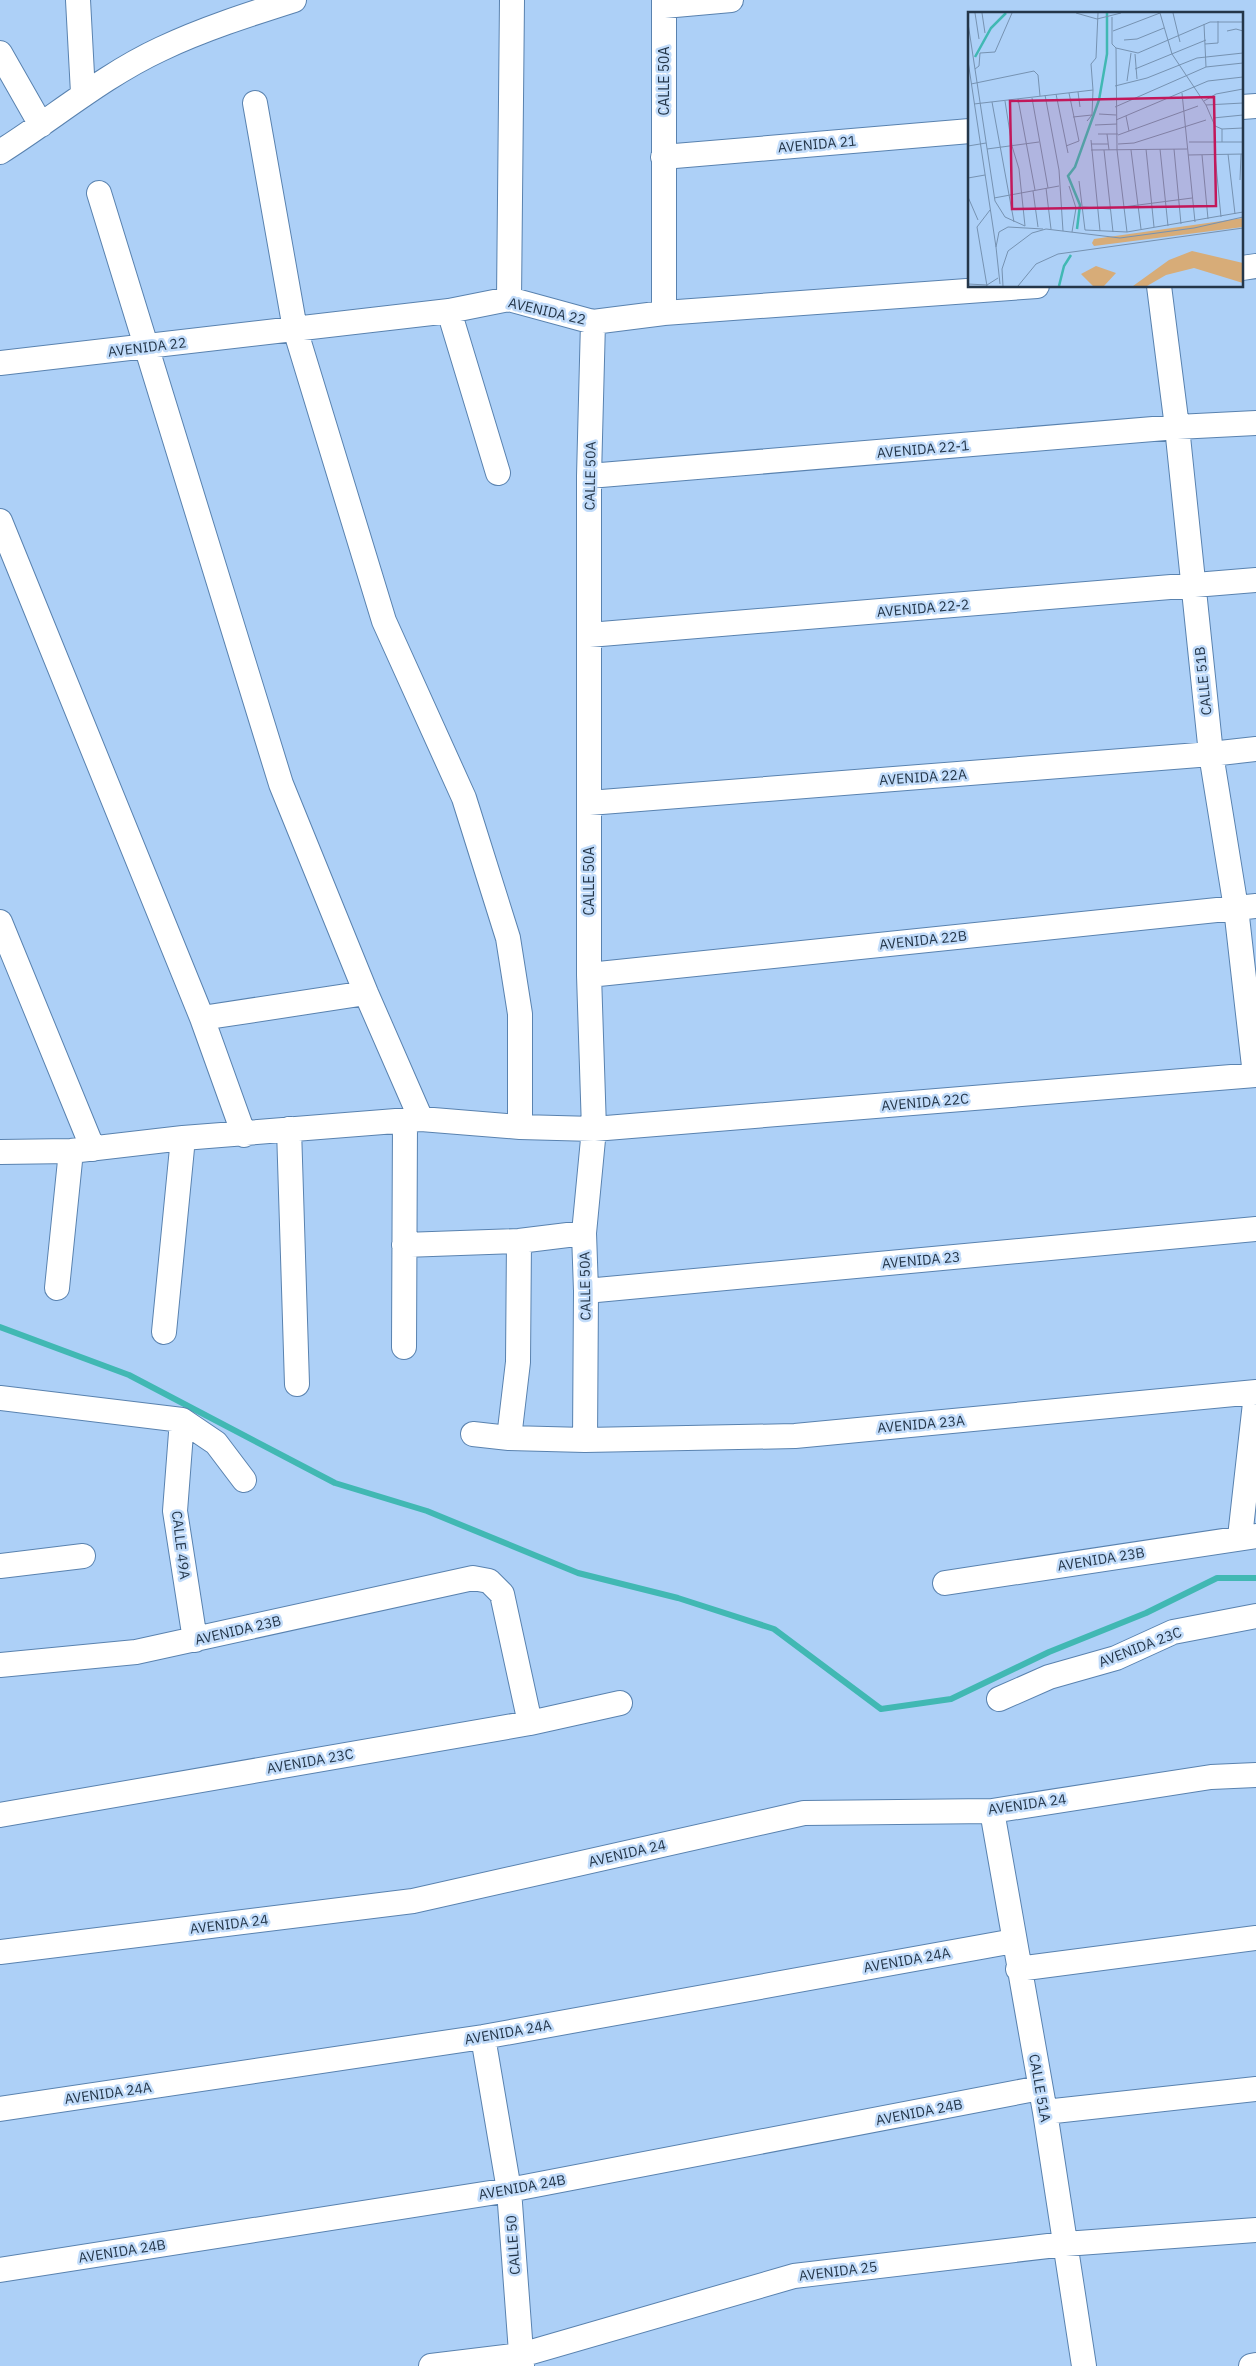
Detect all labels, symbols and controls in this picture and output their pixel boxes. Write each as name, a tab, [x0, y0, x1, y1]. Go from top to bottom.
inset map	[968, 12, 1244, 288]
street label: CALLE 50A	[655, 47, 673, 115]
street label: AVENIDA 21	[777, 132, 857, 156]
street label: AVENIDA 22	[507, 293, 587, 329]
street label: AVENIDA 22	[107, 333, 187, 361]
street label: AVENIDA 22-1	[876, 436, 970, 462]
street label: CALLE 50A	[580, 441, 600, 511]
street label: AVENIDA 22-2	[876, 595, 970, 621]
street label: CALLE 51B	[1190, 646, 1216, 716]
street label: AVENIDA 22A	[879, 765, 967, 789]
street label: CALLE 50A	[580, 847, 598, 915]
street label: AVENIDA 22B	[878, 926, 968, 954]
street label: AVENIDA 22C	[881, 1089, 970, 1115]
street label: AVENIDA 23	[881, 1248, 961, 1272]
street label: CALLE 50A	[575, 1251, 595, 1321]
street label: AVENIDA 23A	[876, 1411, 966, 1437]
street label: CALLE 49A	[168, 1510, 194, 1580]
street label: AVENIDA 23B	[1056, 1543, 1146, 1575]
street label: AVENIDA 23B	[193, 1611, 283, 1649]
street label: AVENIDA 23C	[1096, 1623, 1184, 1671]
street label: AVENIDA 23C	[265, 1744, 355, 1777]
street label: AVENIDA 24	[987, 1790, 1067, 1818]
street label: AVENIDA 24	[587, 1835, 667, 1871]
street label: AVENIDA 24	[189, 1910, 269, 1938]
street label: AVENIDA 24A	[862, 1944, 952, 1976]
street label: AVENIDA 24A	[463, 2016, 553, 2048]
street label: CALLE 51A	[1025, 2052, 1055, 2124]
street label: AVENIDA 24A	[63, 2078, 153, 2108]
street label: AVENIDA 24B	[874, 2095, 964, 2129]
street label: AVENIDA 24B	[477, 2170, 567, 2204]
street label: CALLE 50	[502, 2214, 524, 2276]
street label: AVENIDA 24B	[77, 2235, 167, 2267]
street label: AVENIDA 25	[798, 2257, 878, 2285]

